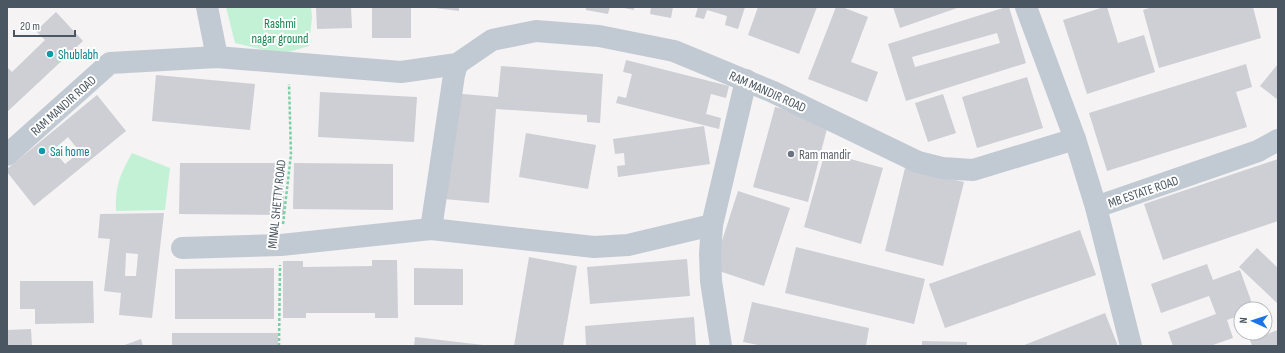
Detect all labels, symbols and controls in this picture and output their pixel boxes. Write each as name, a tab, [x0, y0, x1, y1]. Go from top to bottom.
scale bar	[14, 12, 75, 38]
park label: Rashmi nagar ground	[252, 16, 308, 47]
text: 20 m	[20, 19, 40, 34]
place label: Shublabh	[58, 47, 98, 63]
marker: Shublabh	[45, 49, 55, 59]
street label: RAM MANDIR ROAD	[727, 68, 809, 116]
street label: RAM MANDIR ROAD	[28, 72, 100, 139]
place label: Sai home	[50, 144, 90, 160]
marker: Sai home	[37, 146, 47, 156]
place label: Ram mandir	[799, 147, 851, 163]
marker: Ram mandir	[786, 149, 796, 159]
street label: MINAL SHETTY ROAD	[264, 159, 290, 249]
street label: MB ESTATE ROAD	[1106, 172, 1180, 211]
north arrow	[1233, 301, 1273, 341]
text: N	[1237, 317, 1250, 324]

